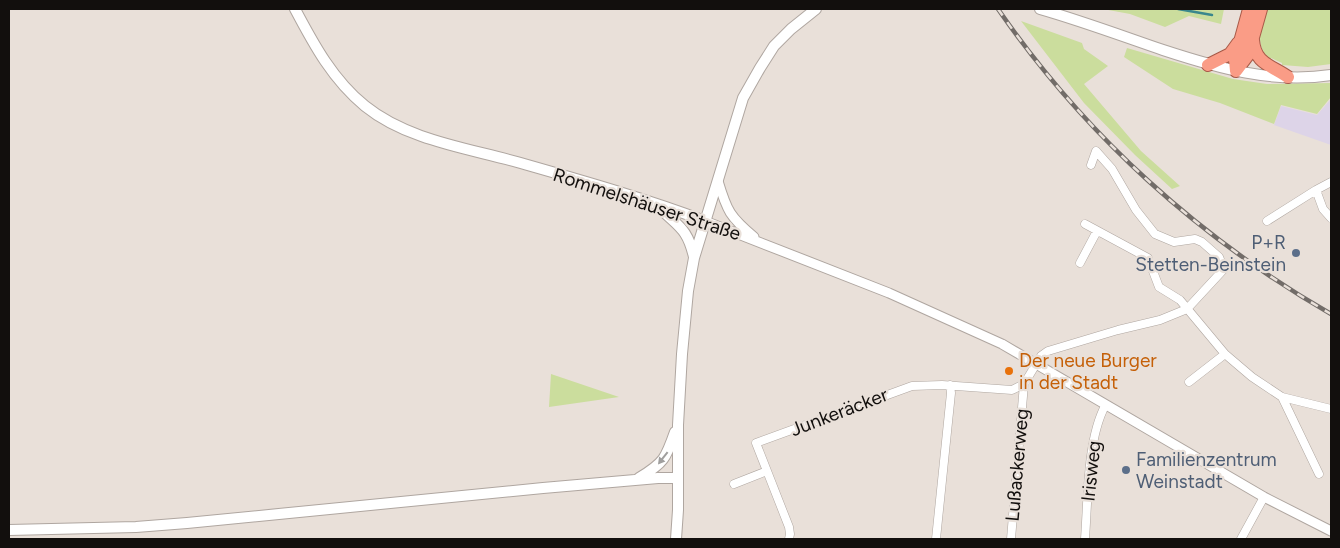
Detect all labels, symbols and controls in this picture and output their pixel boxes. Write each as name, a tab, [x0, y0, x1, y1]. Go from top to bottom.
street label: Rommelshäuser Straße	[550, 163, 744, 245]
place label: P+R Stetten-Beinstein	[1135, 231, 1286, 276]
marker: P+R Stetten-Beinstein	[1290, 247, 1302, 259]
place label: Der neue Burger in der Stadt	[1019, 349, 1157, 394]
marker: Der neue Burger in der Stadt	[1003, 365, 1015, 377]
street label: Junkeräcker	[787, 383, 892, 441]
street label: Lußackerweg	[1001, 408, 1033, 522]
street label: Irisweg	[1076, 439, 1106, 503]
place label: Familienzentrum Weinstadt	[1136, 448, 1277, 493]
one-way arrow	[658, 452, 668, 465]
marker: Familienzentrum Weinstadt	[1120, 464, 1132, 476]

